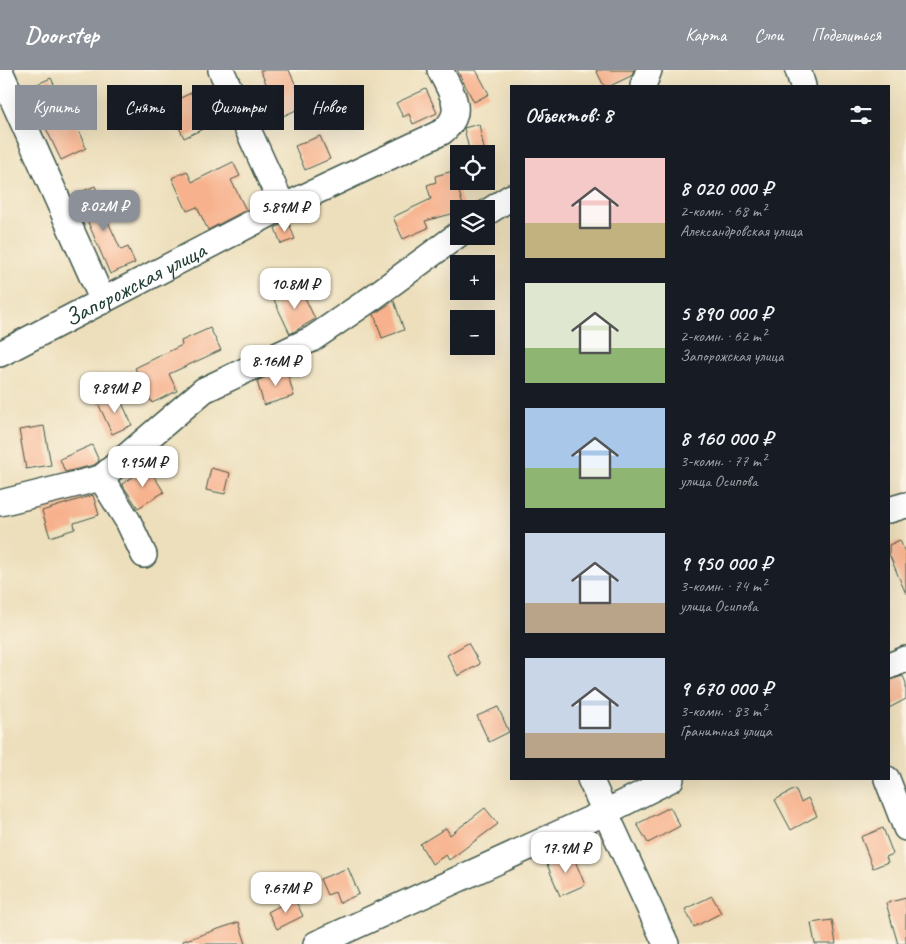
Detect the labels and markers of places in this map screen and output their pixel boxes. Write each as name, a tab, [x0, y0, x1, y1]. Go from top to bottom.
pin: 8.02M ₽	[58, 190, 150, 232]
pin: 5.89M ₽	[239, 190, 331, 233]
pin: 10.8M ₽	[249, 268, 341, 310]
pin: 8.16M ₽	[230, 344, 322, 387]
pin: 9.89M ₽	[69, 372, 161, 414]
pin: 9.95M ₽	[97, 446, 189, 488]
pin: 17.9M ₽	[520, 832, 612, 874]
pin: 9.67M ₽	[240, 872, 332, 914]

